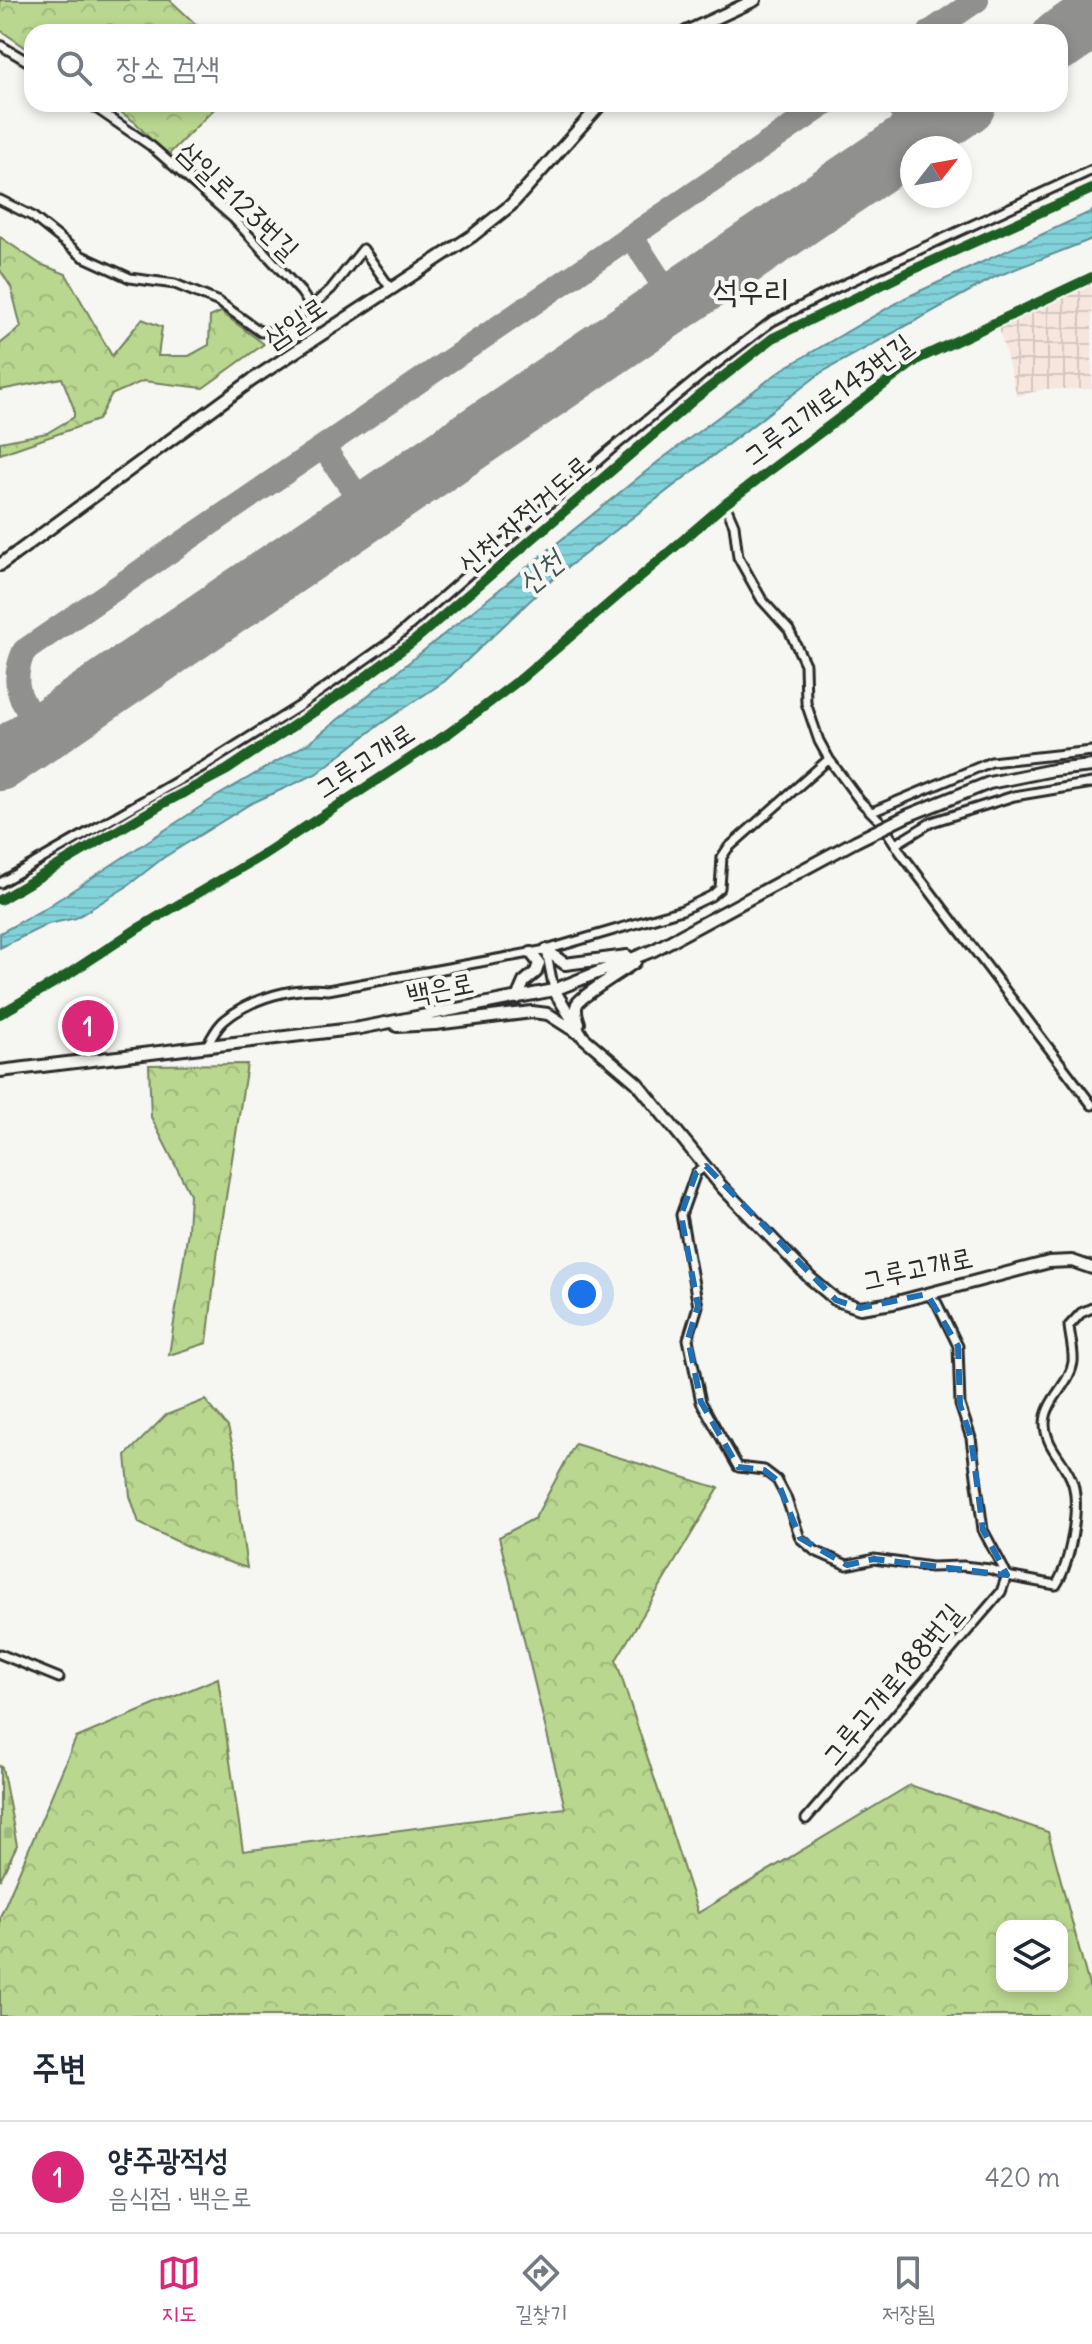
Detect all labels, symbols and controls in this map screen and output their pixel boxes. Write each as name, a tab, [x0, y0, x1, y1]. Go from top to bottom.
search box	[24, 24, 1068, 112]
icon: search	[52, 46, 96, 90]
text: 장소 검색	[116, 48, 220, 86]
street label: 삼일로123번길	[171, 133, 307, 267]
north arrow	[900, 136, 972, 208]
district label: 석우리	[712, 270, 790, 311]
street label: 삼일로	[257, 288, 333, 356]
street label: 그루고개로143번길	[735, 325, 919, 473]
street label: 신천 자전거도로	[451, 447, 597, 581]
water label: 신천	[510, 543, 570, 601]
street label: 그루고개로	[307, 714, 421, 806]
street label: 백은로	[403, 964, 477, 1012]
pin: 1	[62, 996, 114, 1056]
street label: 그루고개로	[858, 1239, 976, 1297]
your location	[562, 1274, 602, 1314]
street label: 그루고개로188번길	[813, 1595, 969, 1773]
map controls	[996, 1920, 1068, 1992]
button: layers	[996, 1920, 1068, 1992]
text: 주변	[32, 2045, 87, 2088]
text: 양주광적성	[108, 2140, 229, 2178]
text: 1	[53, 2161, 63, 2194]
text: 420 m	[985, 2161, 1060, 2194]
text: 음식점 · 백은로	[108, 2180, 252, 2213]
tab: 지도	[157, 2251, 201, 2328]
tab: 길찾기	[515, 2251, 568, 2328]
tab: 저장됨	[882, 2251, 935, 2328]

